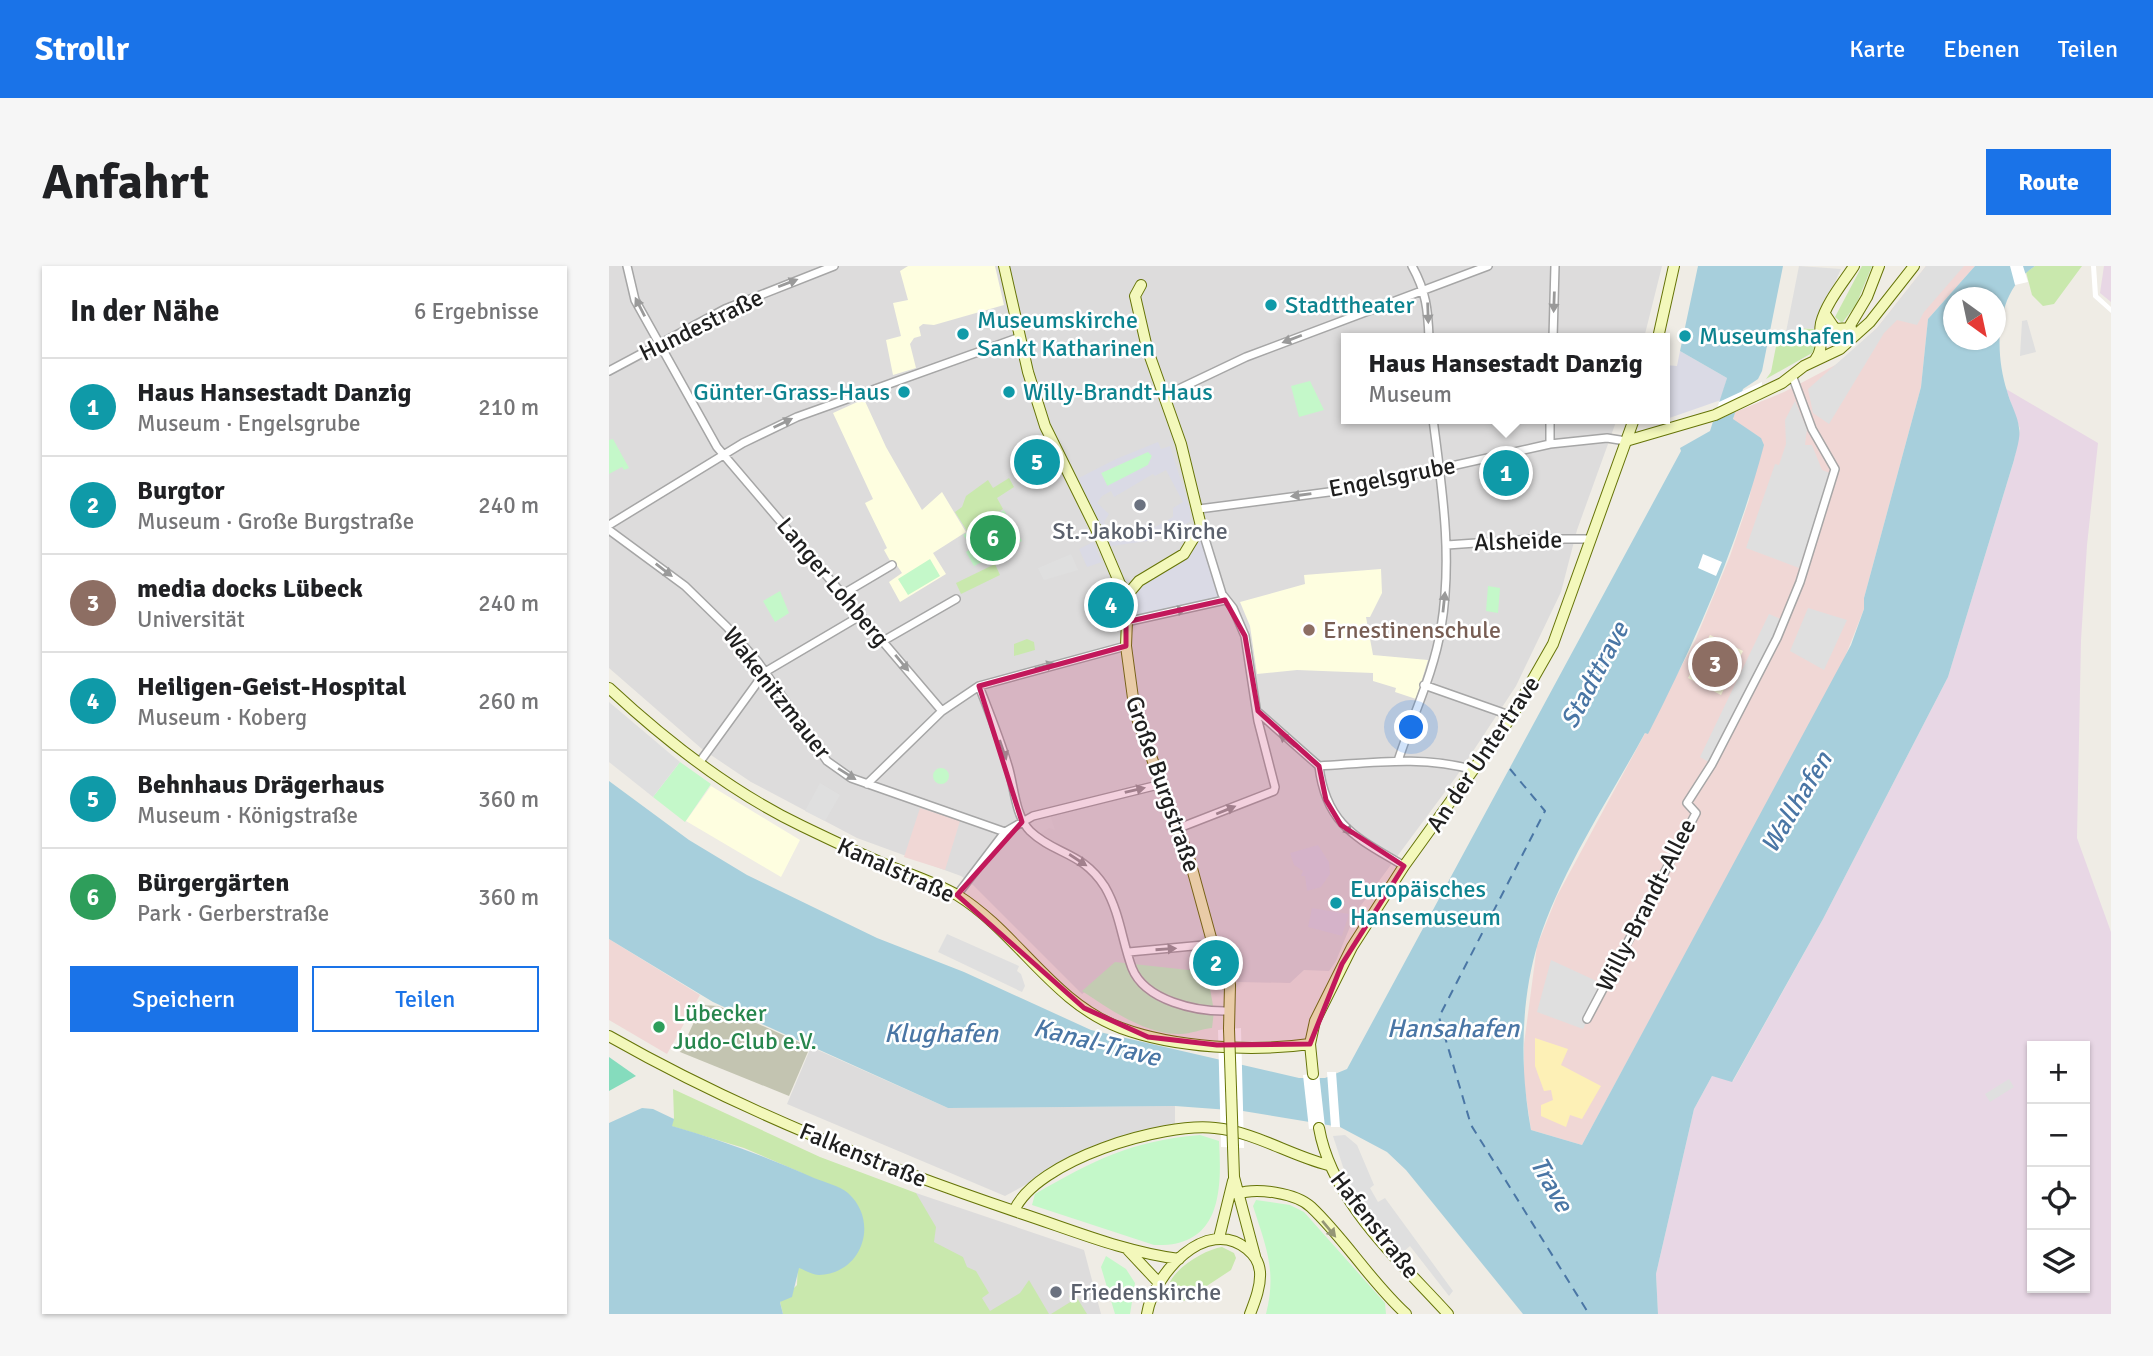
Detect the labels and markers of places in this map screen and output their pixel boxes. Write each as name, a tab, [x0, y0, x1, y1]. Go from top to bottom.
place label: Stadttheater	[1285, 290, 1415, 320]
marker: Stadttheater	[1263, 297, 1279, 313]
place label: Museumskirche Sankt Katharinen	[977, 305, 1155, 363]
place label: Museumshafen	[1699, 321, 1855, 351]
marker: Museumskirche Sankt Katharinen	[955, 326, 971, 342]
marker: Museumshafen	[1677, 328, 1693, 344]
place label: Günter-Grass-Haus	[693, 377, 890, 407]
place label: Willy-Brandt-Haus	[1023, 377, 1213, 407]
marker: Günter-Grass-Haus	[896, 384, 912, 400]
marker: Willy-Brandt-Haus	[1001, 384, 1017, 400]
pin: 5	[1014, 436, 1060, 488]
pin: 1	[1483, 447, 1529, 499]
marker: St.-Jakobi-Kirche	[1132, 497, 1148, 513]
pin: 6	[970, 512, 1016, 564]
place label: St.-Jakobi-Kirche	[1052, 516, 1228, 546]
pin: 4	[1088, 579, 1134, 631]
place label: Ernestinenschule	[1323, 615, 1501, 645]
marker: Ernestinenschule	[1301, 622, 1317, 638]
pin: 3	[1692, 638, 1738, 690]
place label: Europäisches Hansemuseum	[1350, 874, 1501, 932]
marker: Europäisches Hansemuseum	[1328, 895, 1344, 911]
pin: 2	[1193, 937, 1239, 989]
place label: Lübecker Judo-Club e.V.	[673, 998, 817, 1056]
marker: Lübecker Judo-Club e.V.	[651, 1019, 667, 1035]
place label: Friedenskirche	[1070, 1277, 1221, 1307]
marker: Friedenskirche	[1048, 1284, 1064, 1300]

